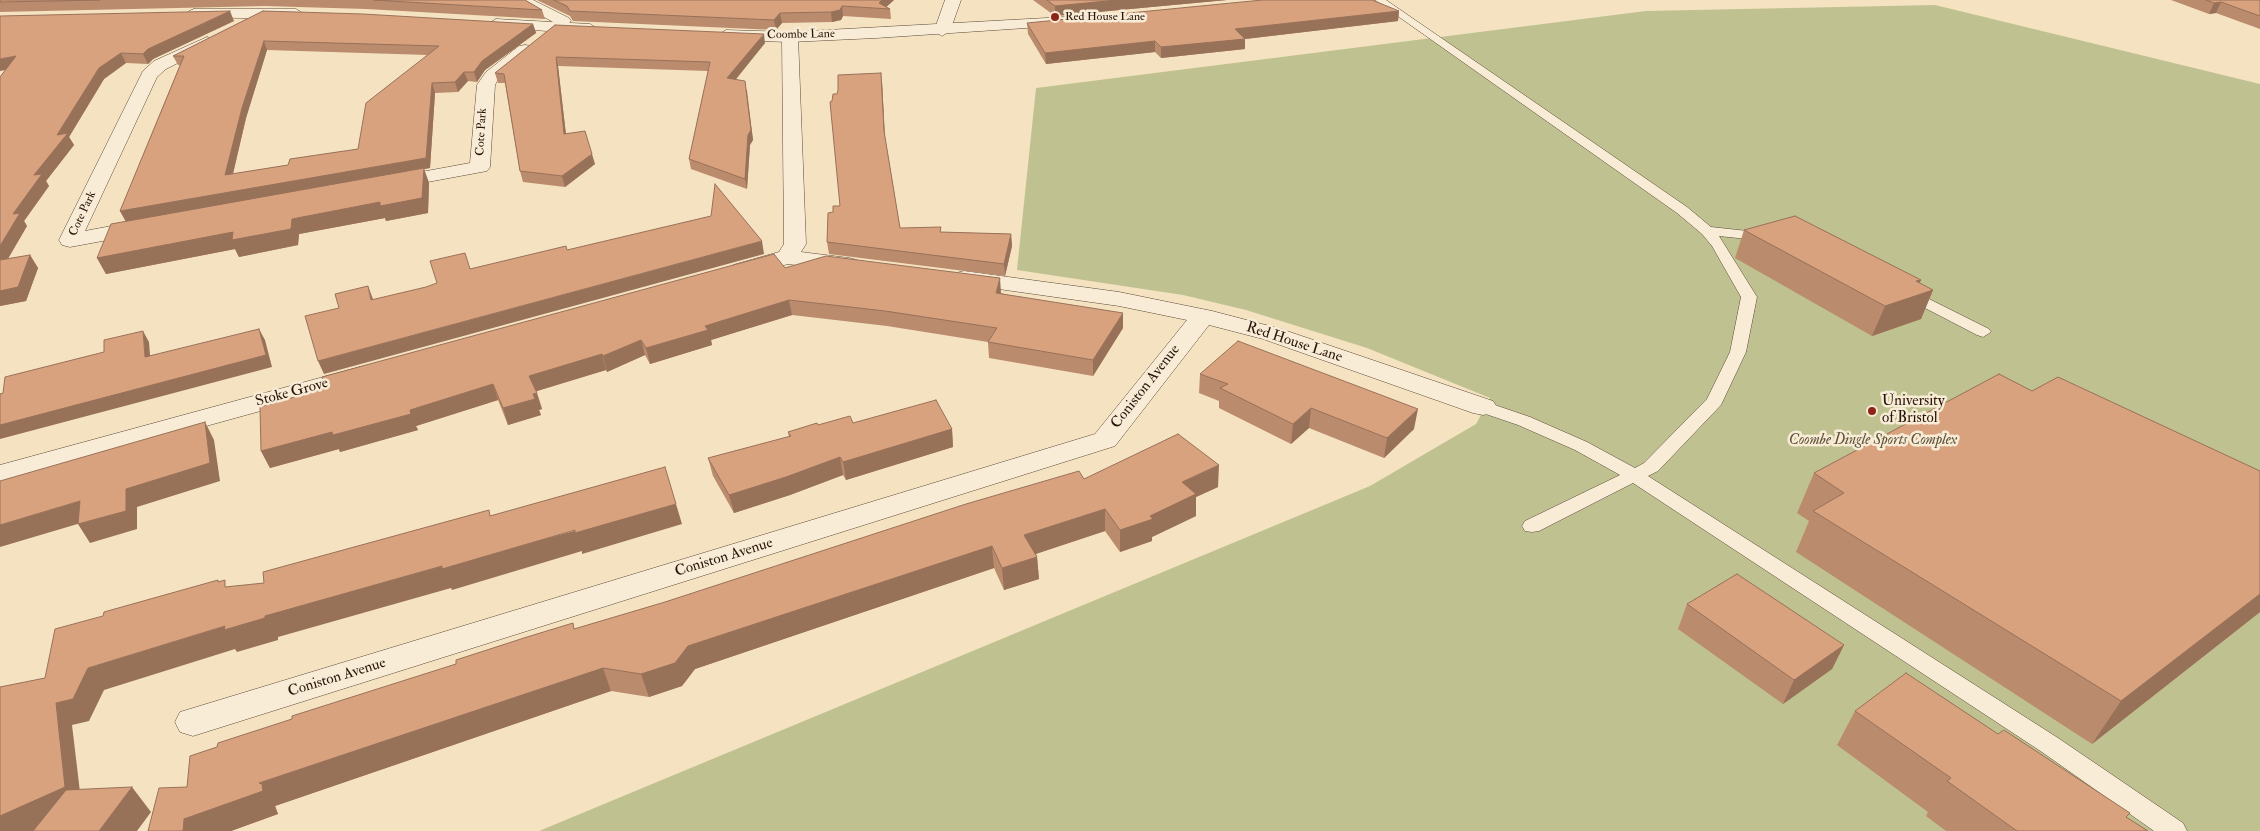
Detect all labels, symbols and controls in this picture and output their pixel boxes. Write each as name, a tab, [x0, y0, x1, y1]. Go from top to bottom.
place label: Red House Lane	[1065, 10, 1145, 24]
marker: Red House Lane	[1049, 11, 1061, 23]
street label: Coombe Lane	[767, 27, 835, 43]
street label: Cote Park	[474, 108, 490, 156]
street label: Cote Park	[66, 189, 100, 239]
street label: Red House Lane	[1244, 319, 1344, 367]
street label: Coniston Avenue	[1108, 341, 1184, 433]
street label: Stoke Grove	[254, 375, 330, 411]
place label: University of Bristol	[1882, 393, 1945, 428]
marker: University of Bristol	[1866, 405, 1878, 417]
park label: Coombe Dingle Sports Complex	[1789, 432, 1957, 450]
street label: Coniston Avenue	[673, 535, 775, 581]
street label: Coniston Avenue	[286, 655, 388, 701]

